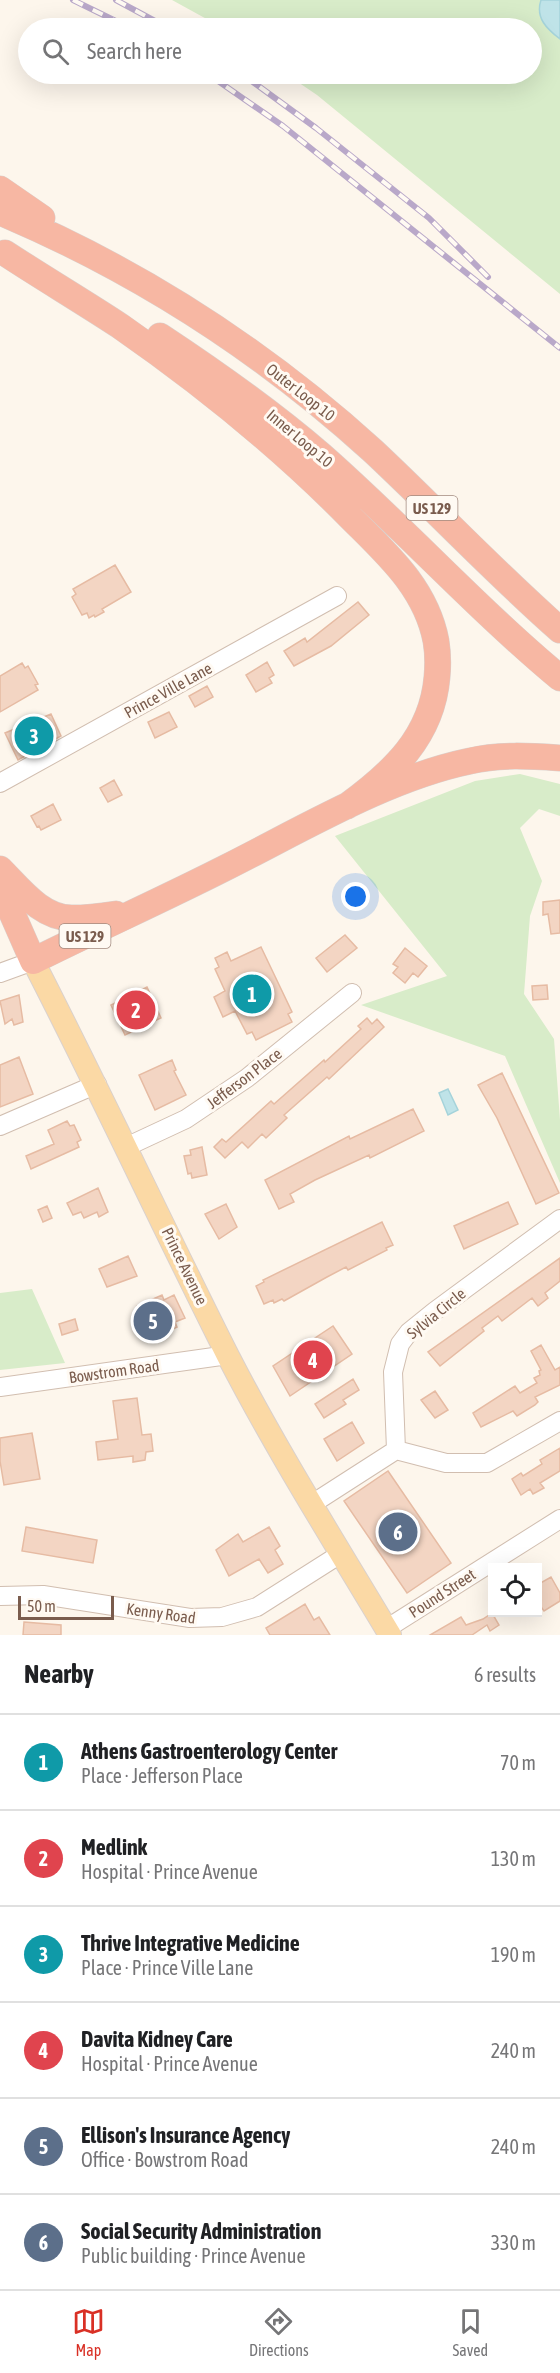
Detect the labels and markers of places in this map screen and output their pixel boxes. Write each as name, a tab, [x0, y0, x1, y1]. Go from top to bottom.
pin: 3	[15, 714, 54, 758]
pin: 1	[232, 972, 272, 1016]
pin: 2	[116, 988, 156, 1032]
pin: 5	[134, 1298, 172, 1344]
pin: 4	[294, 1338, 332, 1382]
pin: 6	[378, 1510, 418, 1555]

